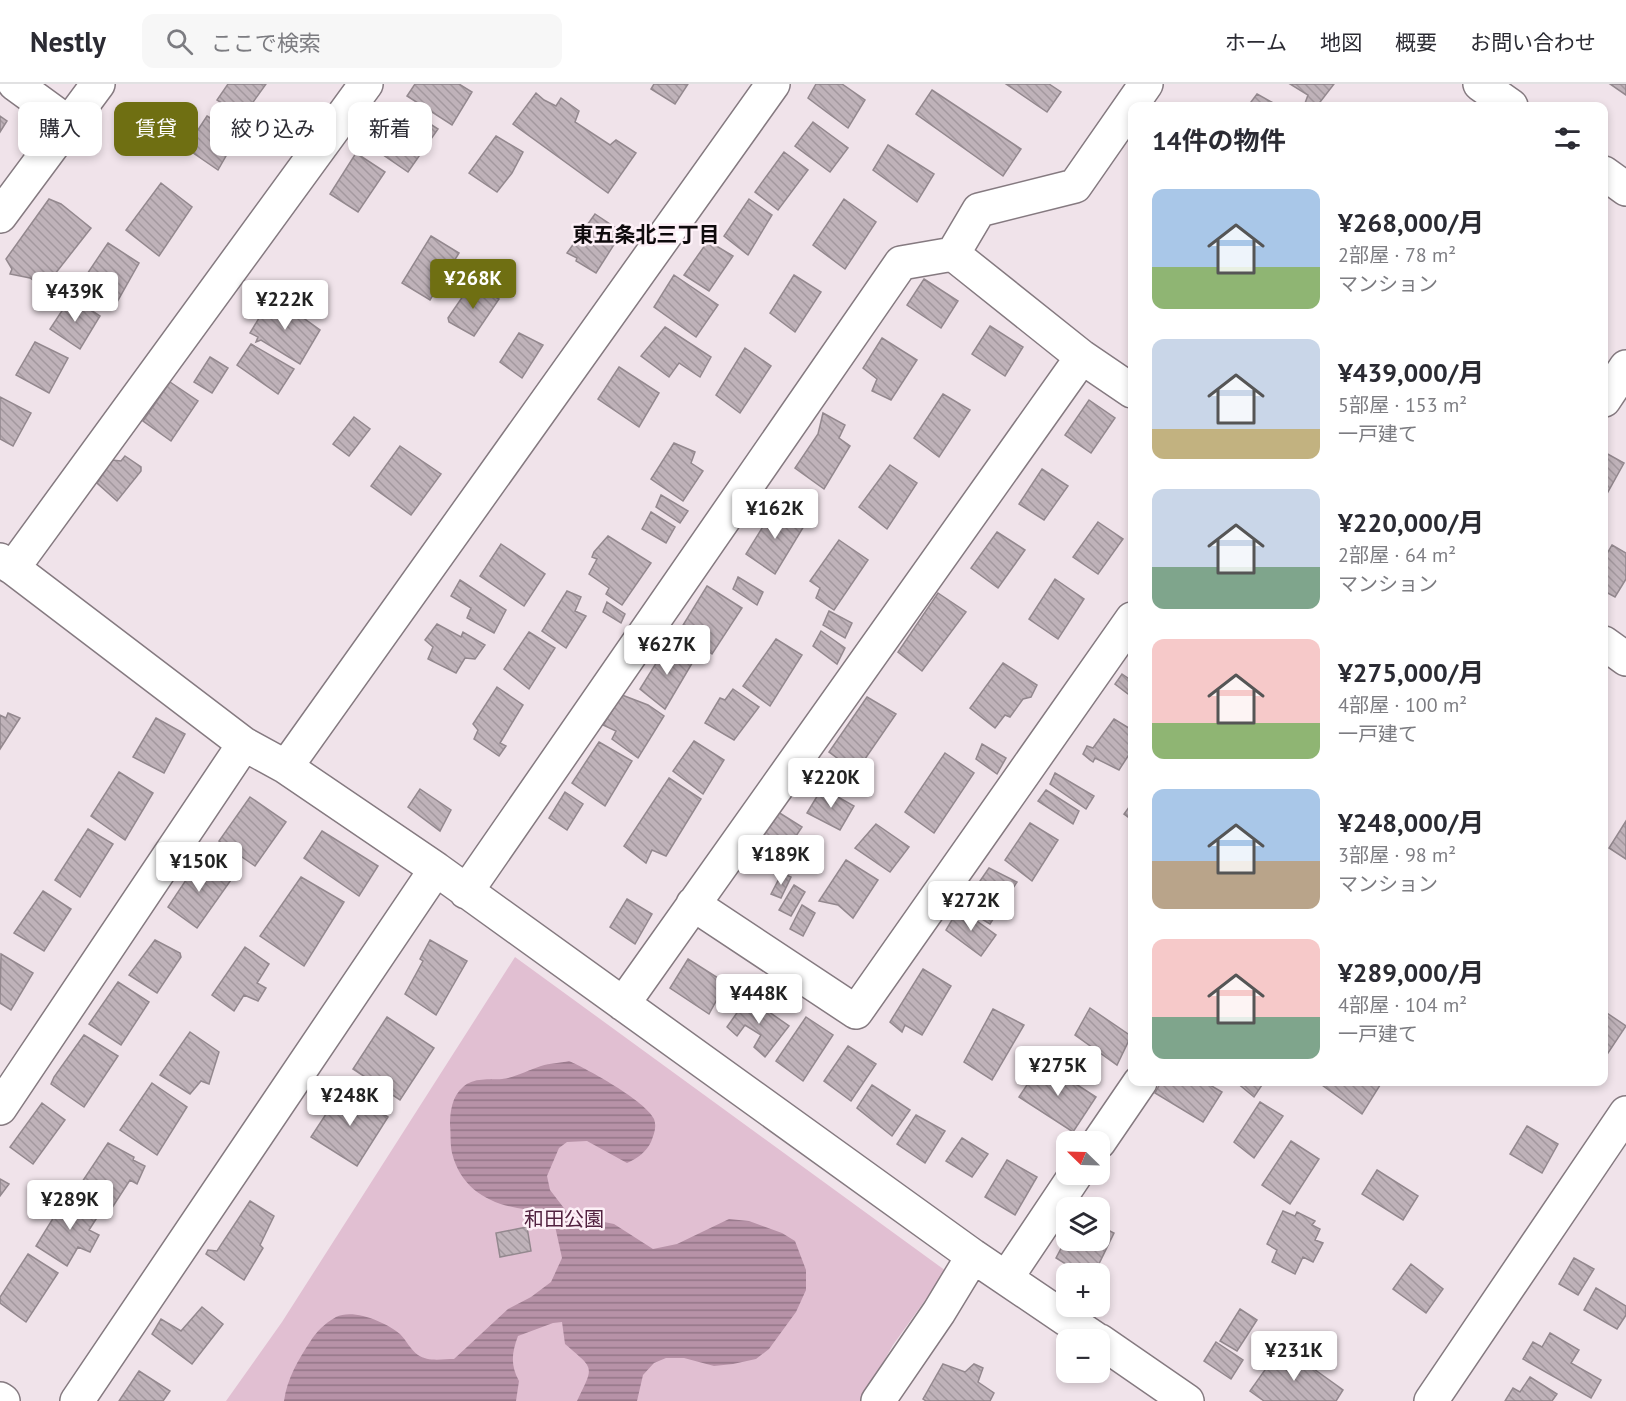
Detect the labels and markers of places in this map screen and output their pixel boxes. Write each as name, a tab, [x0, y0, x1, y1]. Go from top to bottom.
pin: ¥268K	[431, 259, 515, 310]
pin: ¥439K	[33, 272, 117, 323]
pin: ¥222K	[243, 280, 327, 331]
pin: ¥162K	[733, 489, 817, 540]
pin: ¥627K	[625, 625, 709, 676]
pin: ¥220K	[789, 758, 873, 809]
pin: ¥189K	[739, 835, 823, 886]
pin: ¥150K	[157, 842, 241, 893]
pin: ¥272K	[929, 881, 1013, 932]
pin: ¥448K	[717, 974, 801, 1025]
pin: ¥275K	[1016, 1046, 1100, 1097]
pin: ¥248K	[308, 1076, 392, 1127]
pin: ¥289K	[28, 1180, 112, 1231]
pin: ¥231K	[1252, 1331, 1336, 1382]

